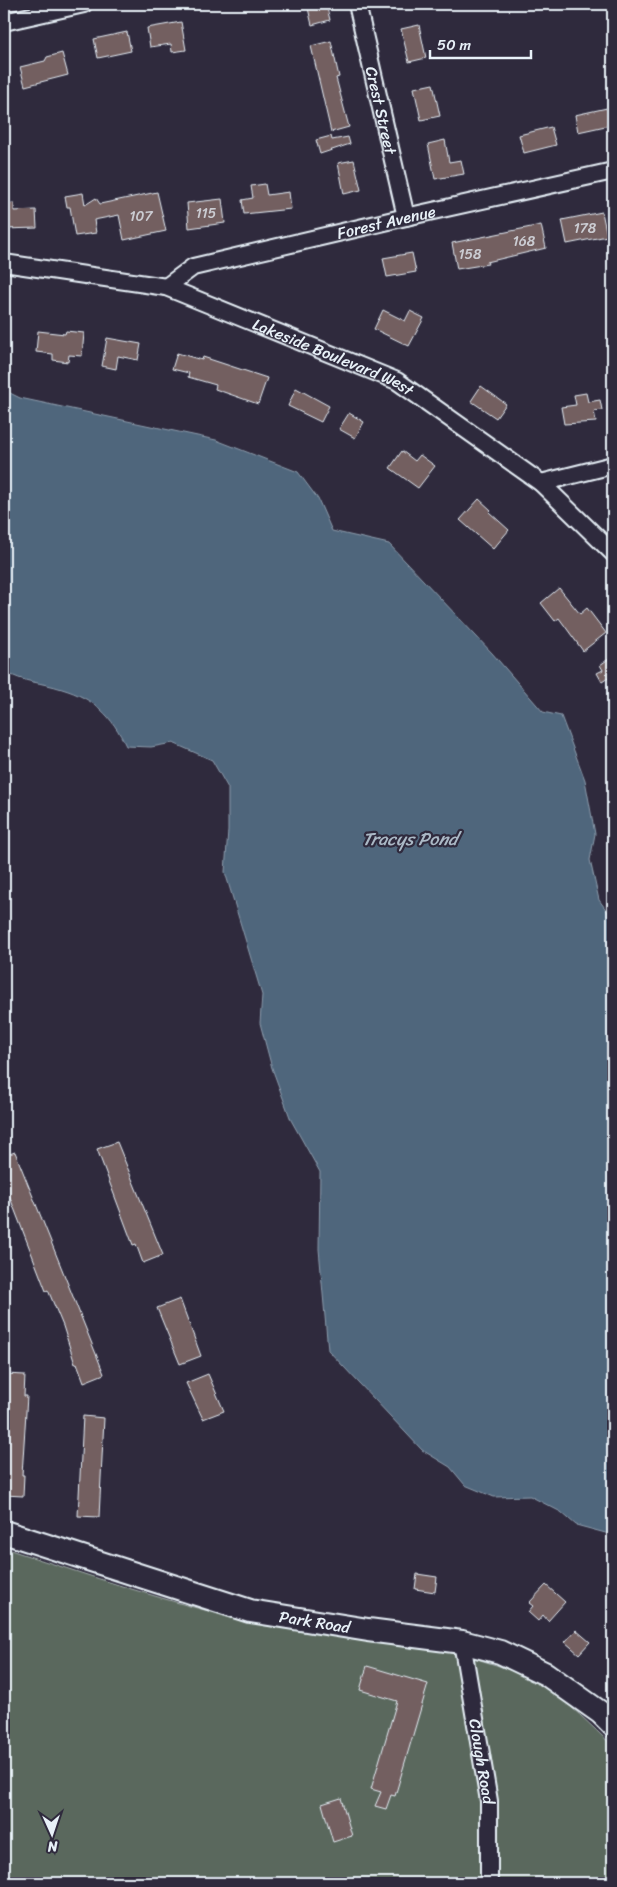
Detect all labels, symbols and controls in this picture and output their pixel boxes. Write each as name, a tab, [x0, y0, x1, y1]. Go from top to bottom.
scale bar	[430, 28, 531, 60]
text: 50 m	[437, 32, 472, 58]
street label: Crest Street	[357, 64, 405, 158]
street label: Forest Avenue	[334, 197, 439, 248]
house number: 115	[196, 201, 217, 226]
house number: 107	[130, 204, 153, 229]
house number: 178	[574, 216, 597, 241]
house number: 168	[513, 229, 536, 254]
house number: 158	[458, 242, 482, 267]
street label: Lakeside Boulevard West	[248, 310, 421, 404]
water label: Tracys Pond	[362, 823, 462, 855]
street label: Park Road	[277, 1602, 354, 1642]
street label: Clough Road	[460, 1717, 504, 1808]
north arrow	[28, 1810, 78, 1860]
text: N	[47, 1834, 59, 1859]

